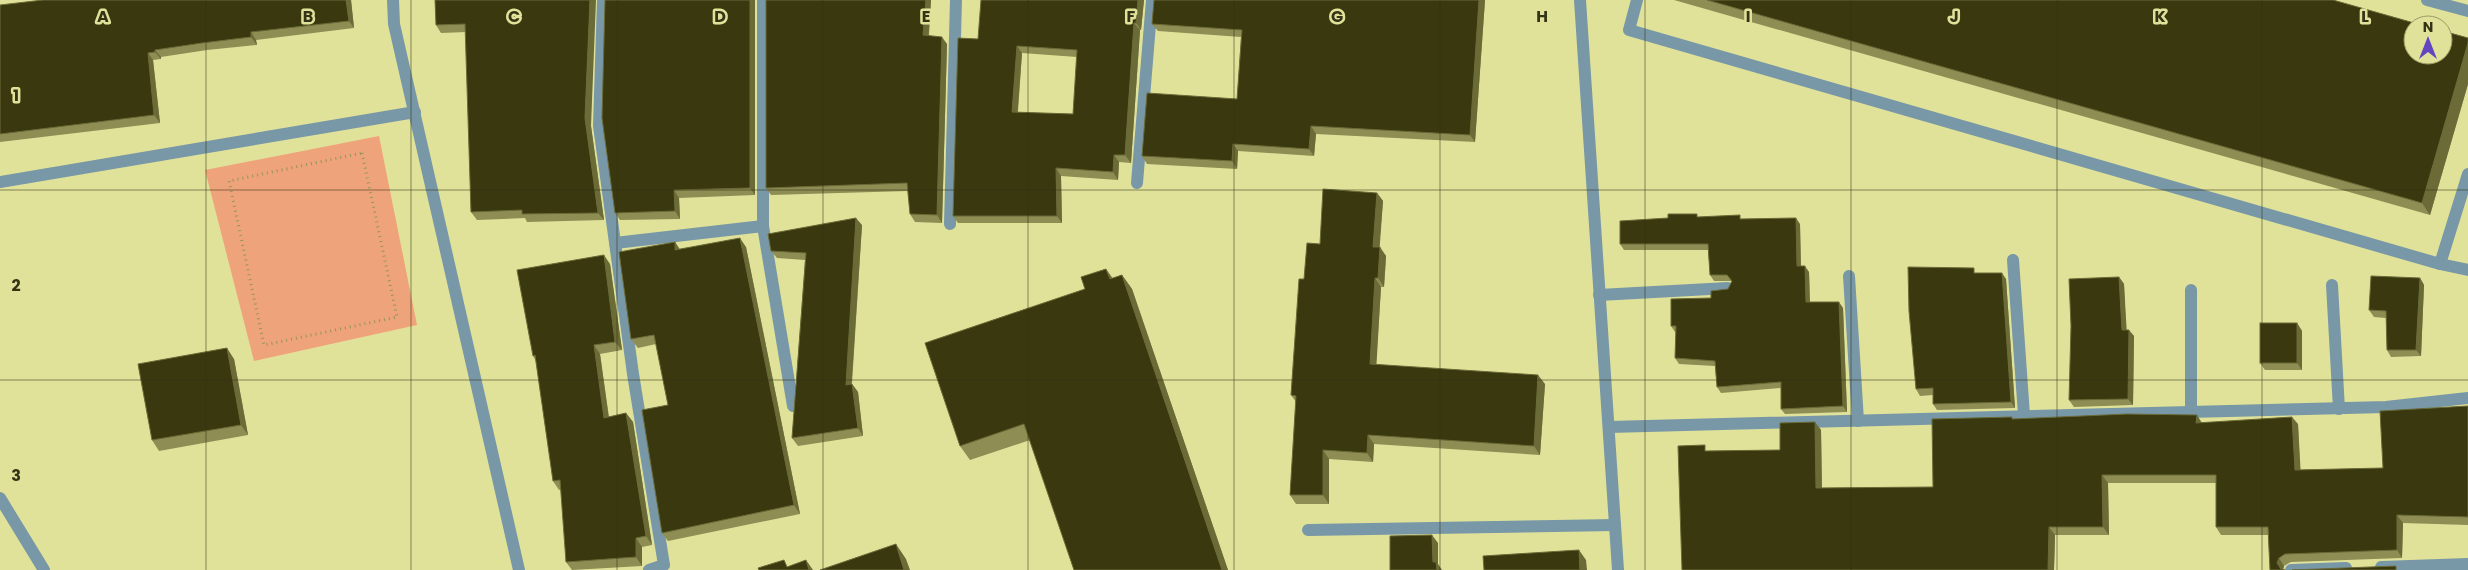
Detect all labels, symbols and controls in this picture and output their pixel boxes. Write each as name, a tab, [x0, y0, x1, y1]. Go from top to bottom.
text: A	[97, 5, 109, 28]
text: B	[303, 5, 313, 28]
text: C	[508, 5, 520, 28]
text: D	[714, 5, 726, 28]
text: E	[922, 5, 930, 28]
text: F	[1127, 5, 1136, 28]
text: G	[1331, 5, 1343, 28]
text: H	[1536, 5, 1548, 28]
text: I	[1746, 5, 1750, 28]
text: J	[1949, 5, 1959, 28]
text: K	[2154, 5, 2166, 28]
text: L	[2361, 5, 2369, 28]
north arrow	[2403, 15, 2453, 65]
text: N	[2423, 17, 2433, 37]
text: 1	[13, 84, 19, 107]
text: 2	[11, 274, 21, 297]
text: 3	[11, 464, 21, 487]

